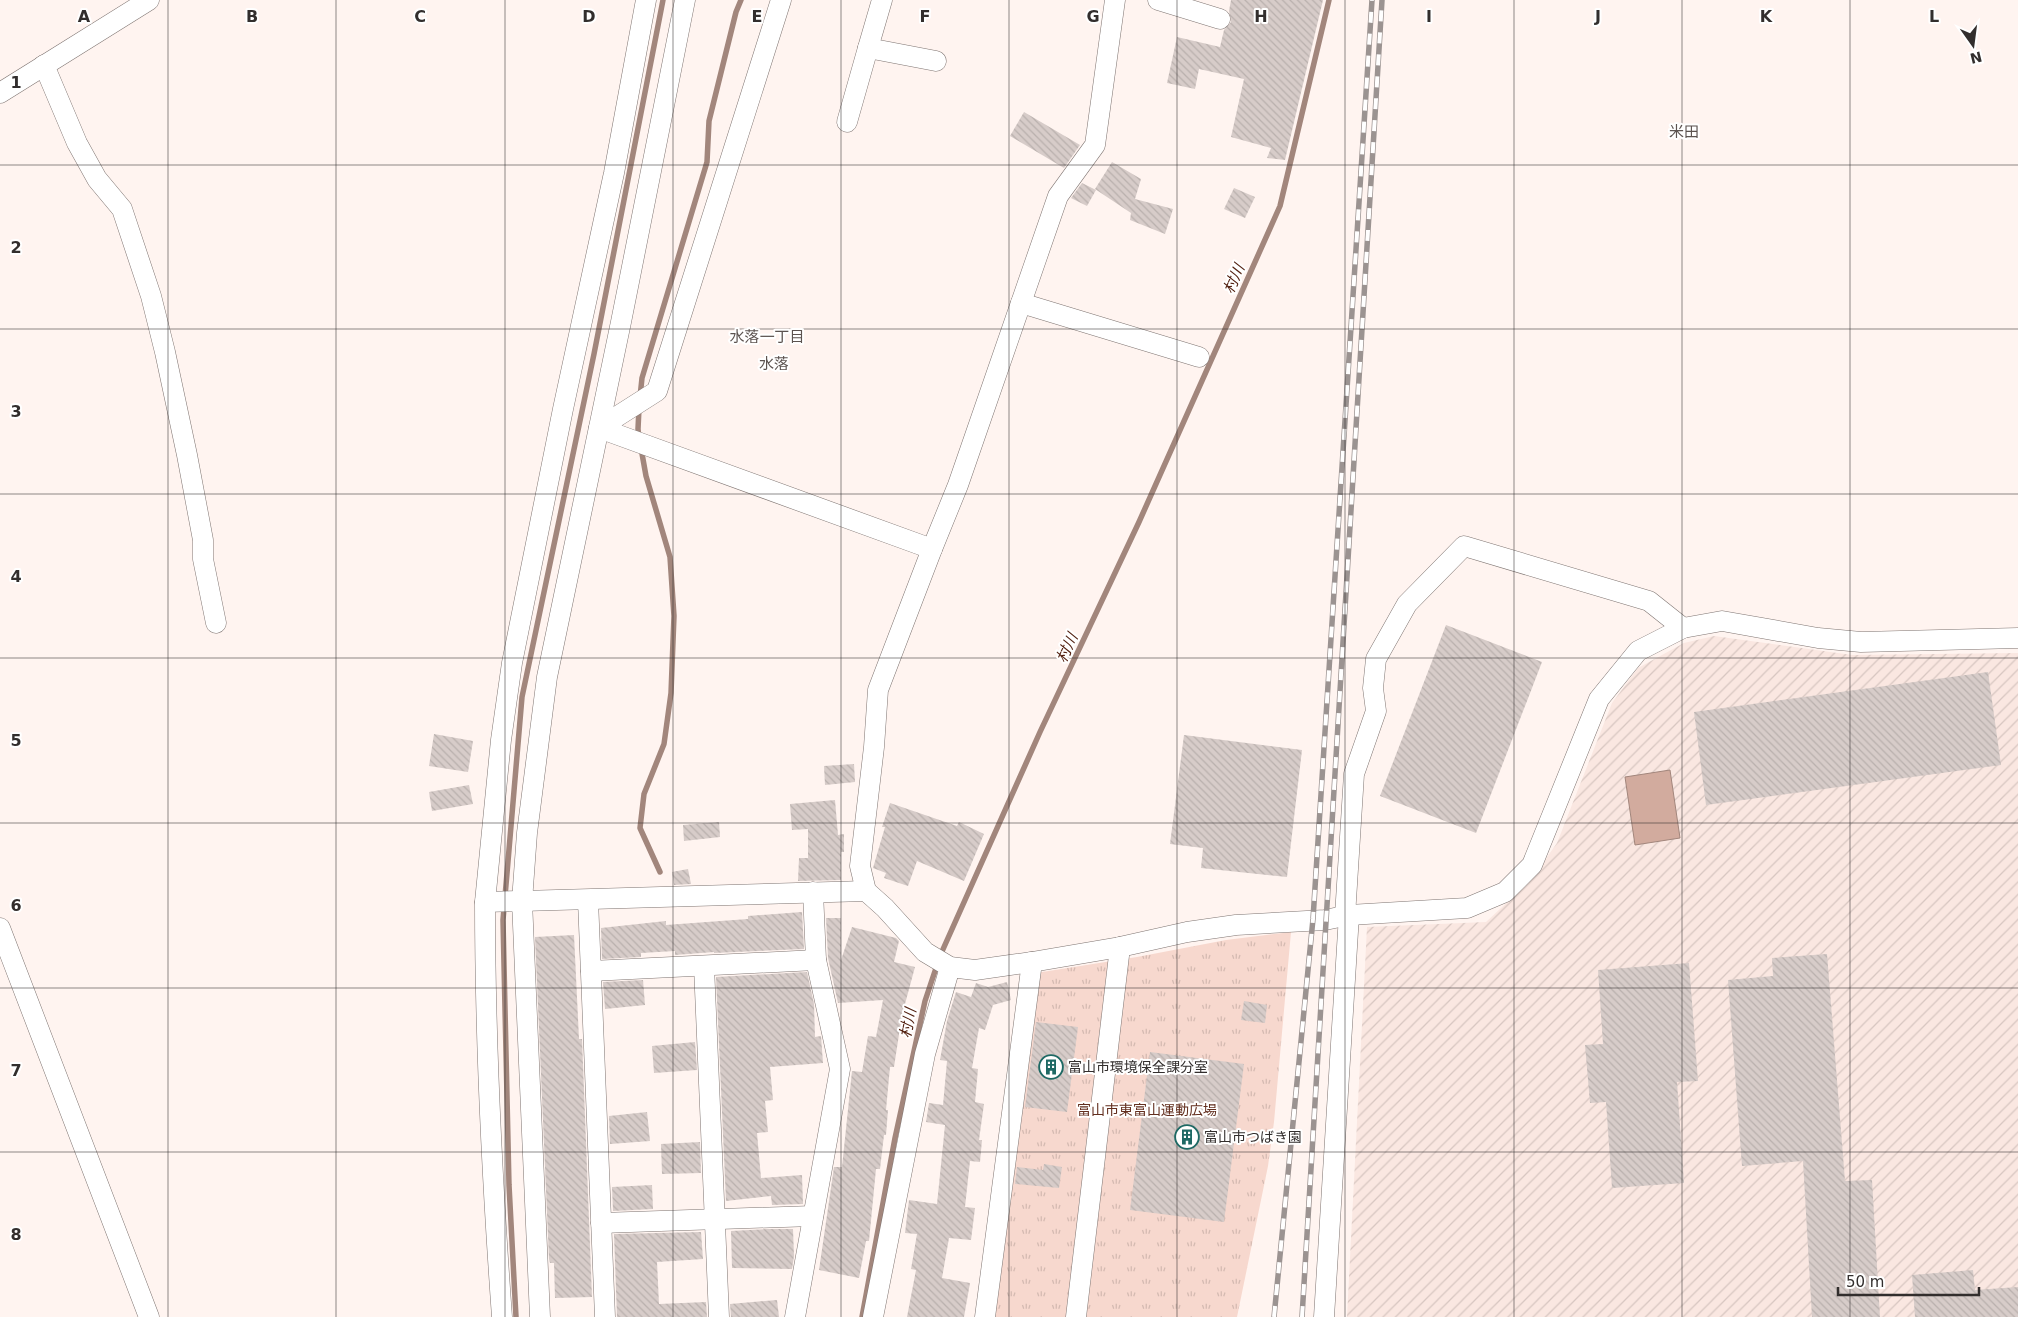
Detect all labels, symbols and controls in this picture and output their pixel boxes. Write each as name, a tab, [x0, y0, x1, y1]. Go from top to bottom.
text: A	[78, 7, 91, 26]
text: B	[246, 7, 258, 26]
text: C	[414, 7, 426, 26]
text: D	[582, 7, 596, 26]
text: E	[752, 7, 762, 26]
text: F	[920, 7, 930, 26]
text: G	[1086, 7, 1100, 26]
text: H	[1254, 7, 1268, 26]
text: I	[1426, 7, 1432, 26]
text: J	[1594, 7, 1601, 26]
text: K	[1760, 7, 1773, 26]
text: L	[1929, 7, 1939, 26]
north arrow	[1948, 20, 1998, 70]
text: N	[1969, 48, 1984, 67]
text: 1	[10, 73, 22, 92]
district label: 米田	[1669, 123, 1699, 141]
text: 2	[10, 238, 22, 257]
water label: 村川	[1220, 260, 1249, 296]
district label: 水落一丁目	[729, 328, 805, 346]
district label: 水落	[759, 355, 789, 373]
text: 3	[10, 402, 22, 421]
text: 4	[10, 567, 22, 586]
water label: 村川	[1053, 629, 1082, 665]
text: 5	[10, 731, 22, 750]
text: 6	[10, 896, 22, 915]
water label: 村川	[896, 1005, 920, 1039]
building icon: 富山市環境保全課分室	[1038, 1054, 1064, 1080]
place label: 富山市環境保全課分室	[1068, 1059, 1208, 1075]
text: 7	[10, 1061, 22, 1080]
park label: 富山市東富山運動広場	[1077, 1102, 1217, 1118]
building icon: 富山市つばき園	[1174, 1124, 1200, 1150]
place label: 富山市つばき園	[1204, 1129, 1302, 1145]
text: 8	[10, 1225, 22, 1244]
scale bar	[1838, 1264, 1979, 1296]
text: 50 m	[1846, 1273, 1884, 1291]

